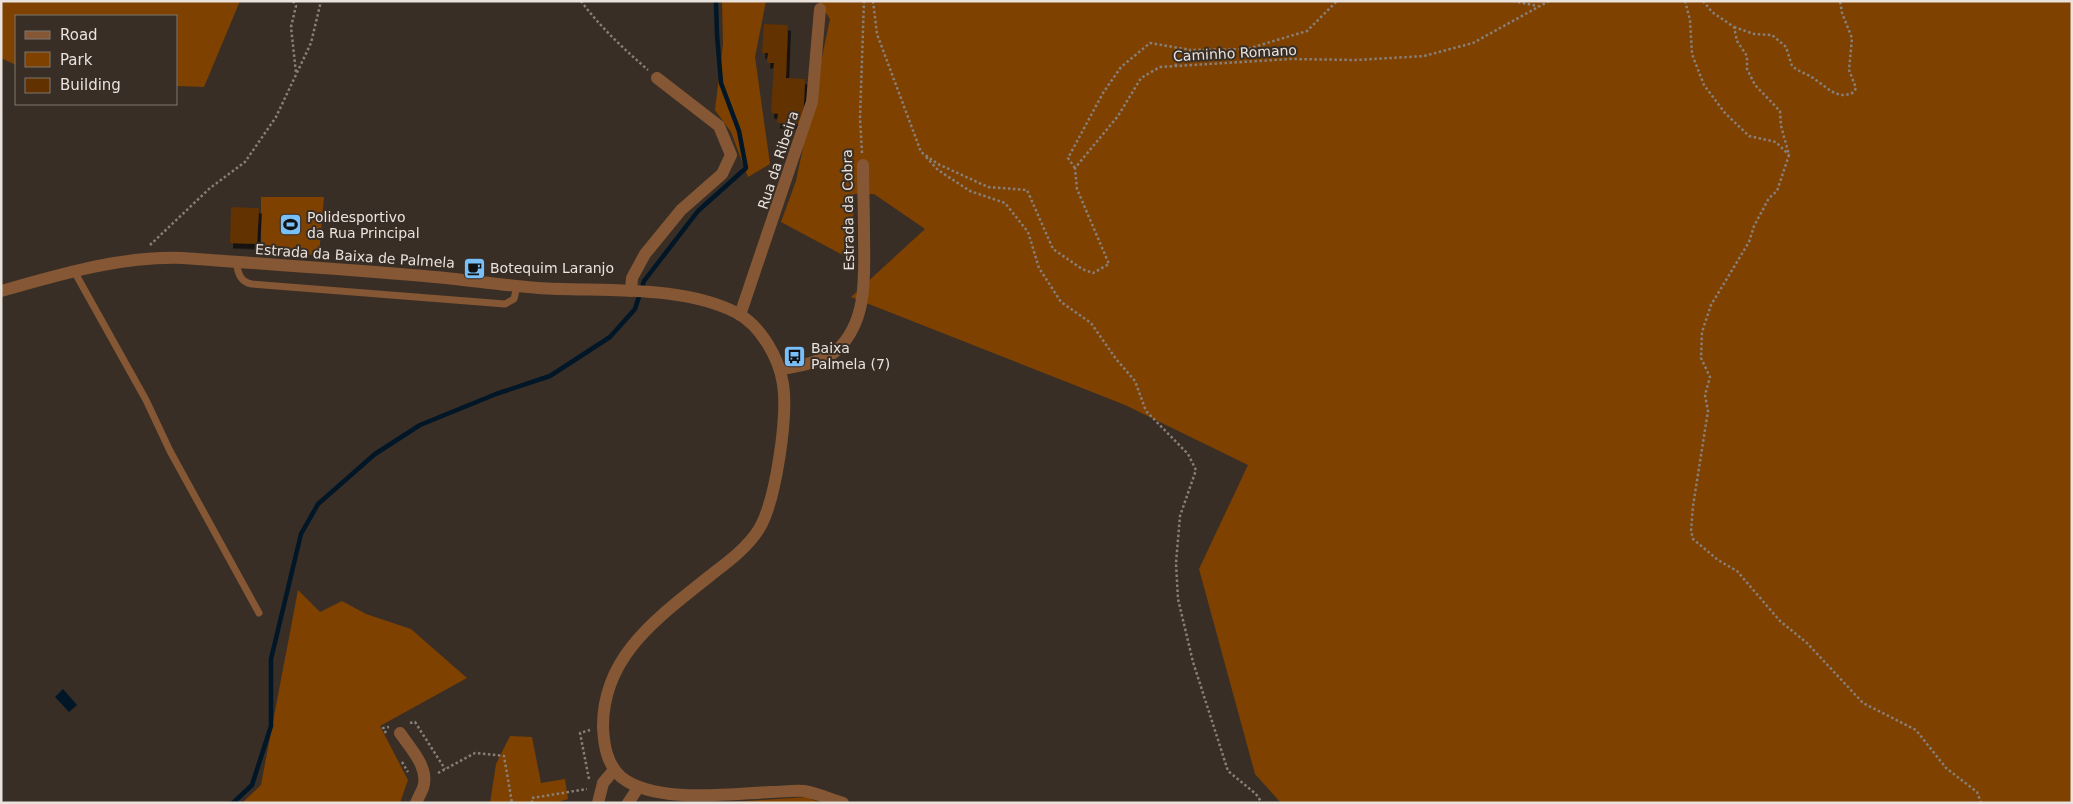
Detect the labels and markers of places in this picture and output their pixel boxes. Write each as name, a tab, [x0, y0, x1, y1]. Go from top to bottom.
place label: Polidesportivo da Rua Principal	[307, 209, 420, 241]
sports icon: Polidesportivo da Rua Principal	[279, 213, 303, 237]
cafe icon: Botequim Laranjo	[462, 256, 486, 280]
place label: Botequim Laranjo	[490, 260, 614, 276]
place label: Baixa Palmela (7)	[811, 340, 890, 372]
bus stop icon: Baixa Palmela (7)	[783, 344, 807, 368]

